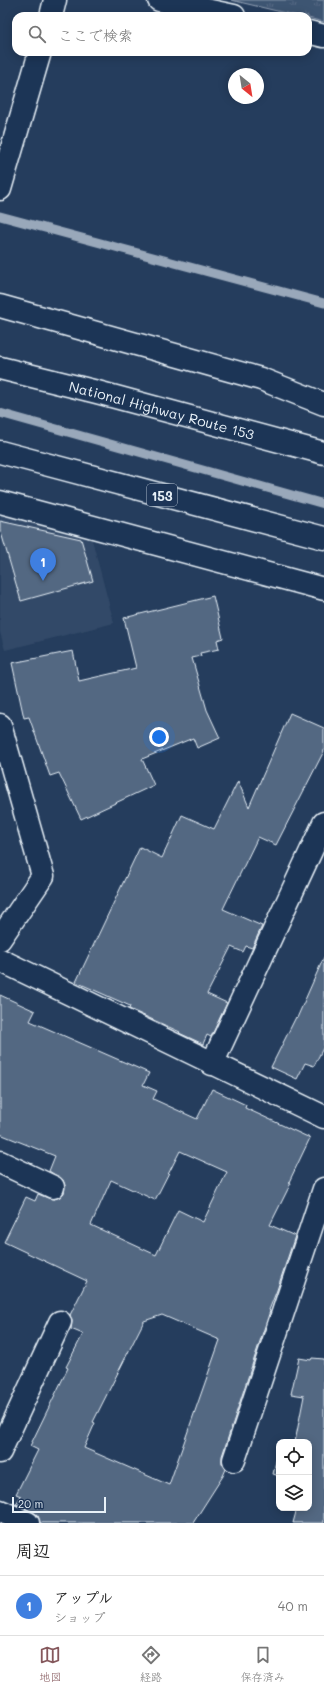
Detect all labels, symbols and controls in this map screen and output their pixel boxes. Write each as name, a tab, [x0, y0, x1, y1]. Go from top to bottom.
search box	[12, 12, 312, 56]
icon: search	[26, 23, 48, 45]
text: ここで検索	[58, 25, 133, 45]
north arrow	[228, 68, 264, 104]
street label: National Highway Route 153	[67, 376, 256, 443]
road number: 153	[147, 484, 177, 506]
pin: 1	[30, 548, 56, 581]
your location	[149, 727, 169, 747]
map controls	[276, 1439, 312, 1511]
button: locate	[276, 1439, 312, 1475]
button: layers	[276, 1475, 312, 1511]
scale bar	[12, 1495, 106, 1514]
text: 20 m	[18, 1496, 43, 1511]
text: 周辺	[16, 1539, 50, 1561]
text: アップル	[54, 1587, 113, 1607]
text: 1	[26, 1597, 32, 1614]
text: 40 m	[278, 1597, 308, 1614]
text: ショップ	[54, 1608, 105, 1625]
tab: 地図	[39, 1644, 61, 1684]
tab: 経路	[140, 1644, 162, 1684]
tab: 保存済み	[241, 1644, 285, 1684]

